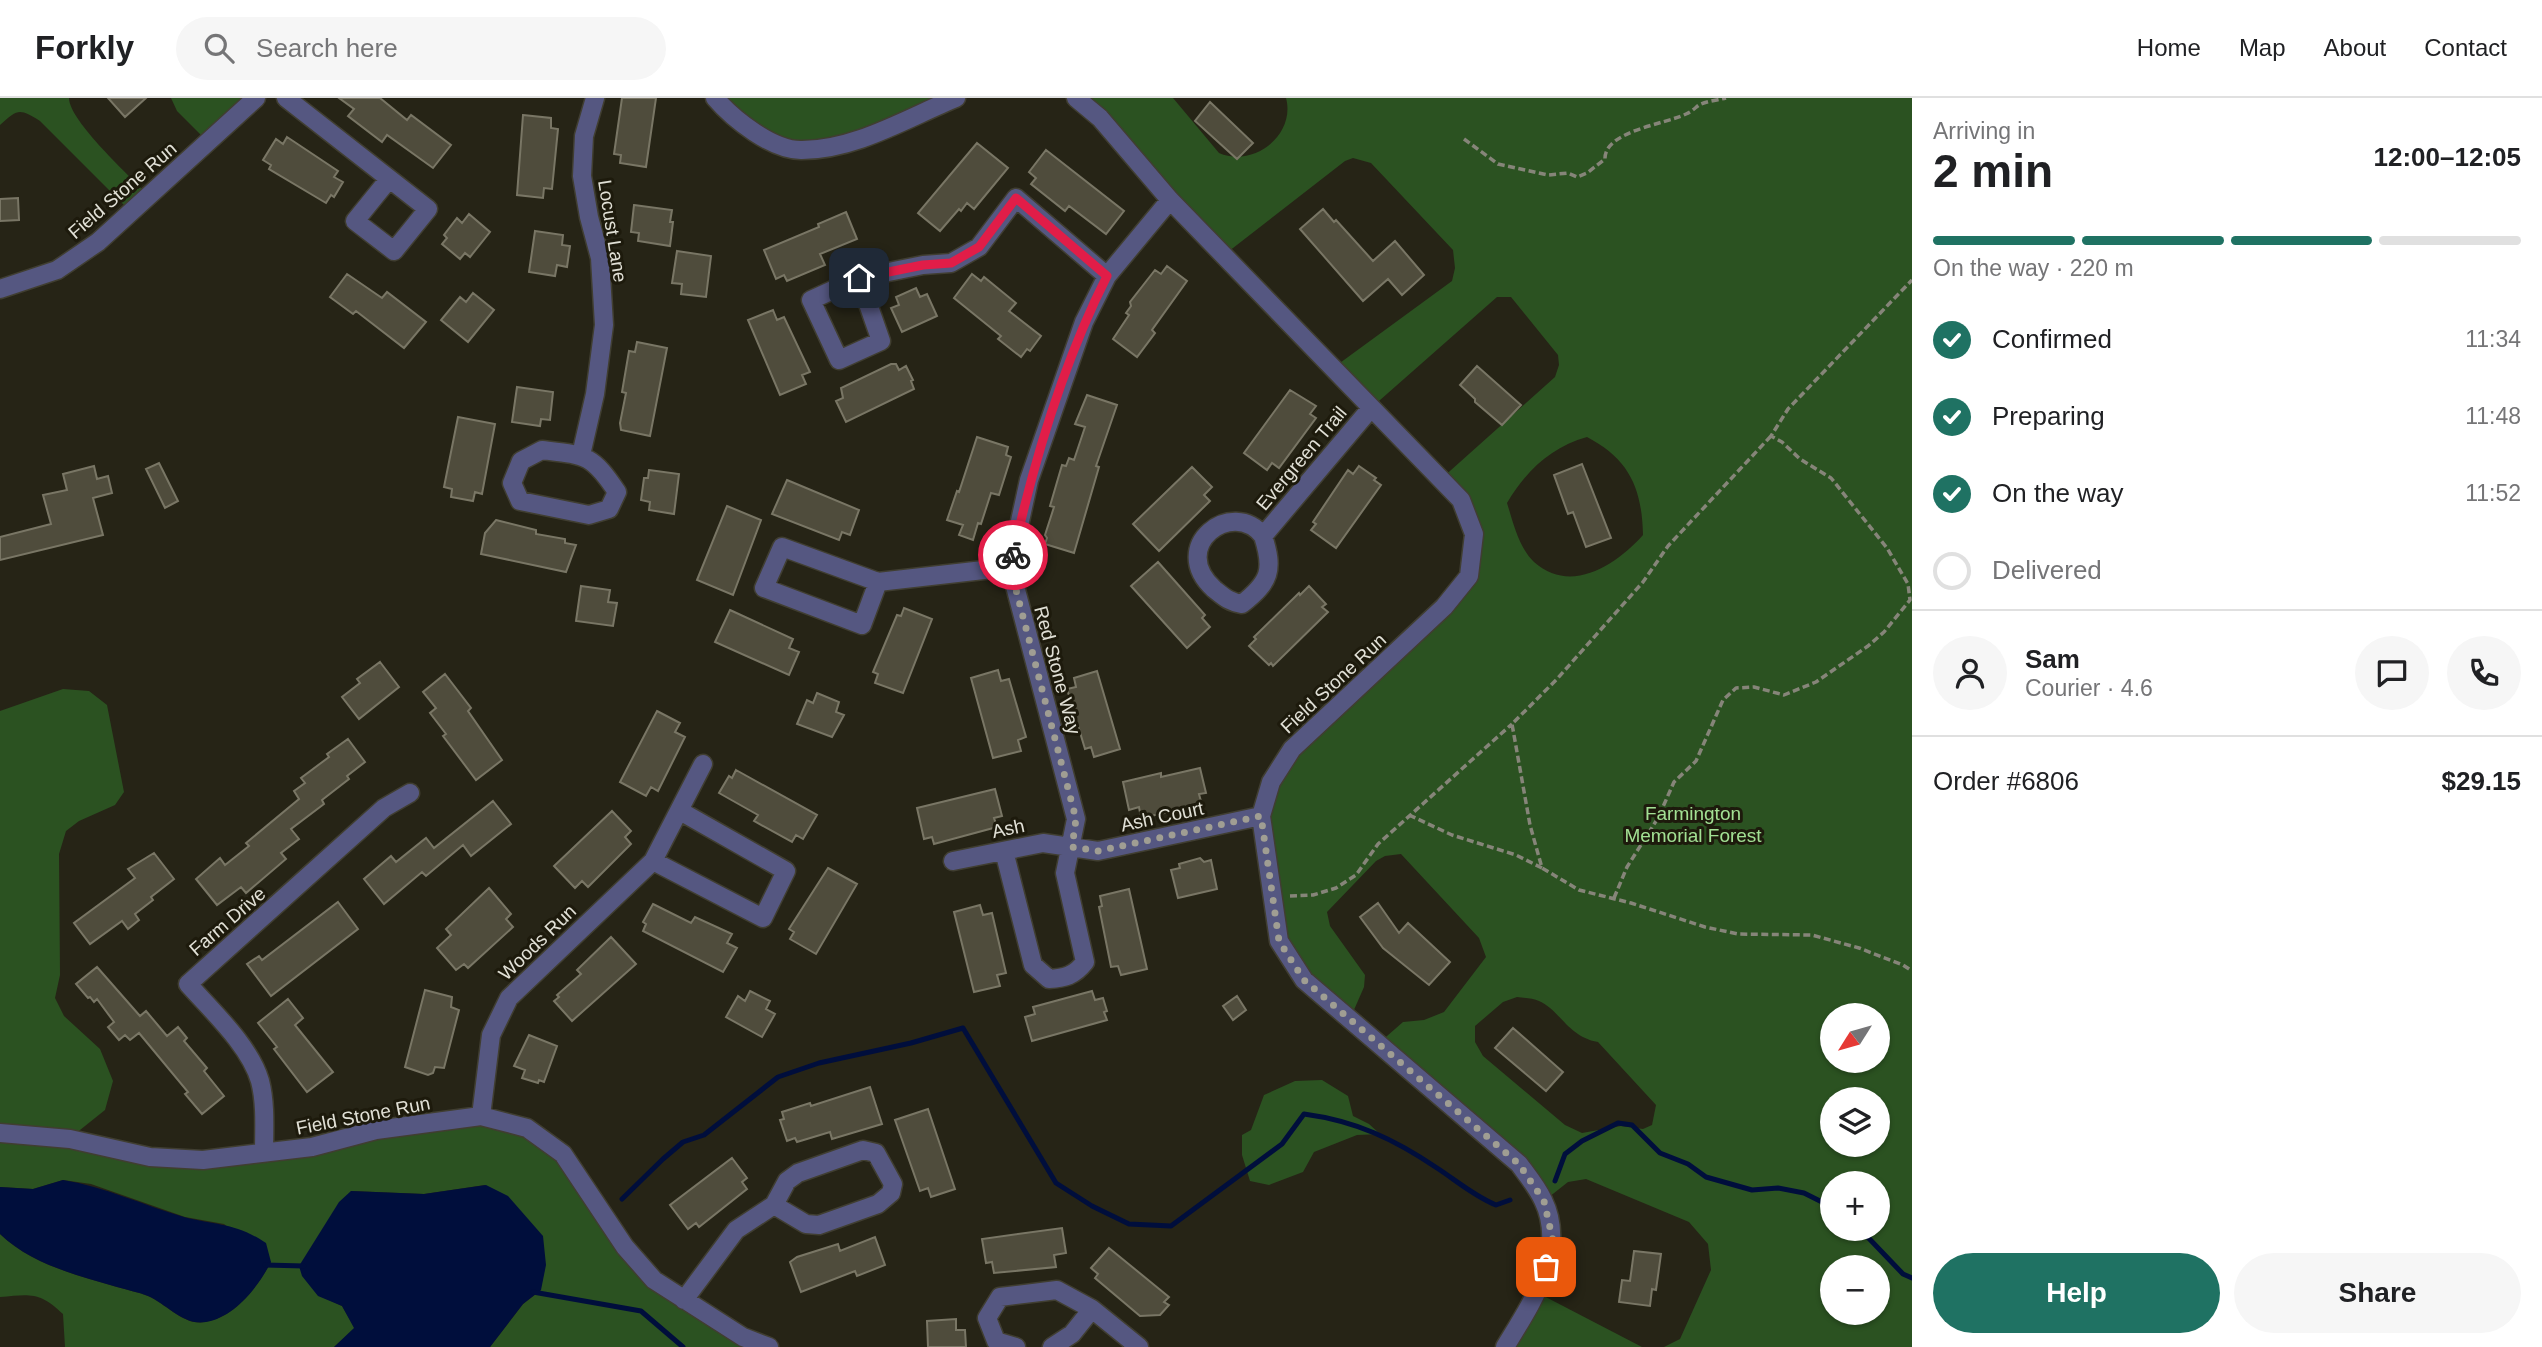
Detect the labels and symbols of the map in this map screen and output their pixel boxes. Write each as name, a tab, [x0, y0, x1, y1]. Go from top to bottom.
street label: Field Stone Run	[64, 138, 181, 243]
street label: Locust Lane	[594, 178, 631, 284]
pin	[829, 248, 889, 308]
street label: Evergreen Trail	[1252, 402, 1351, 514]
courier	[978, 520, 1048, 590]
street label: Red Stone Way	[1030, 603, 1085, 737]
street label: Field Stone Run	[1276, 629, 1390, 738]
street label: Ash Court	[1119, 797, 1206, 836]
park label: Farmington Memorial Forest	[1624, 803, 1762, 846]
street label: Ash	[990, 815, 1026, 842]
street label: Farm Drive	[185, 883, 270, 960]
street label: Woods Run	[494, 900, 580, 984]
north arrow	[1820, 1003, 1890, 1073]
street label: Field Stone Run	[294, 1092, 432, 1139]
pin	[1516, 1237, 1576, 1297]

